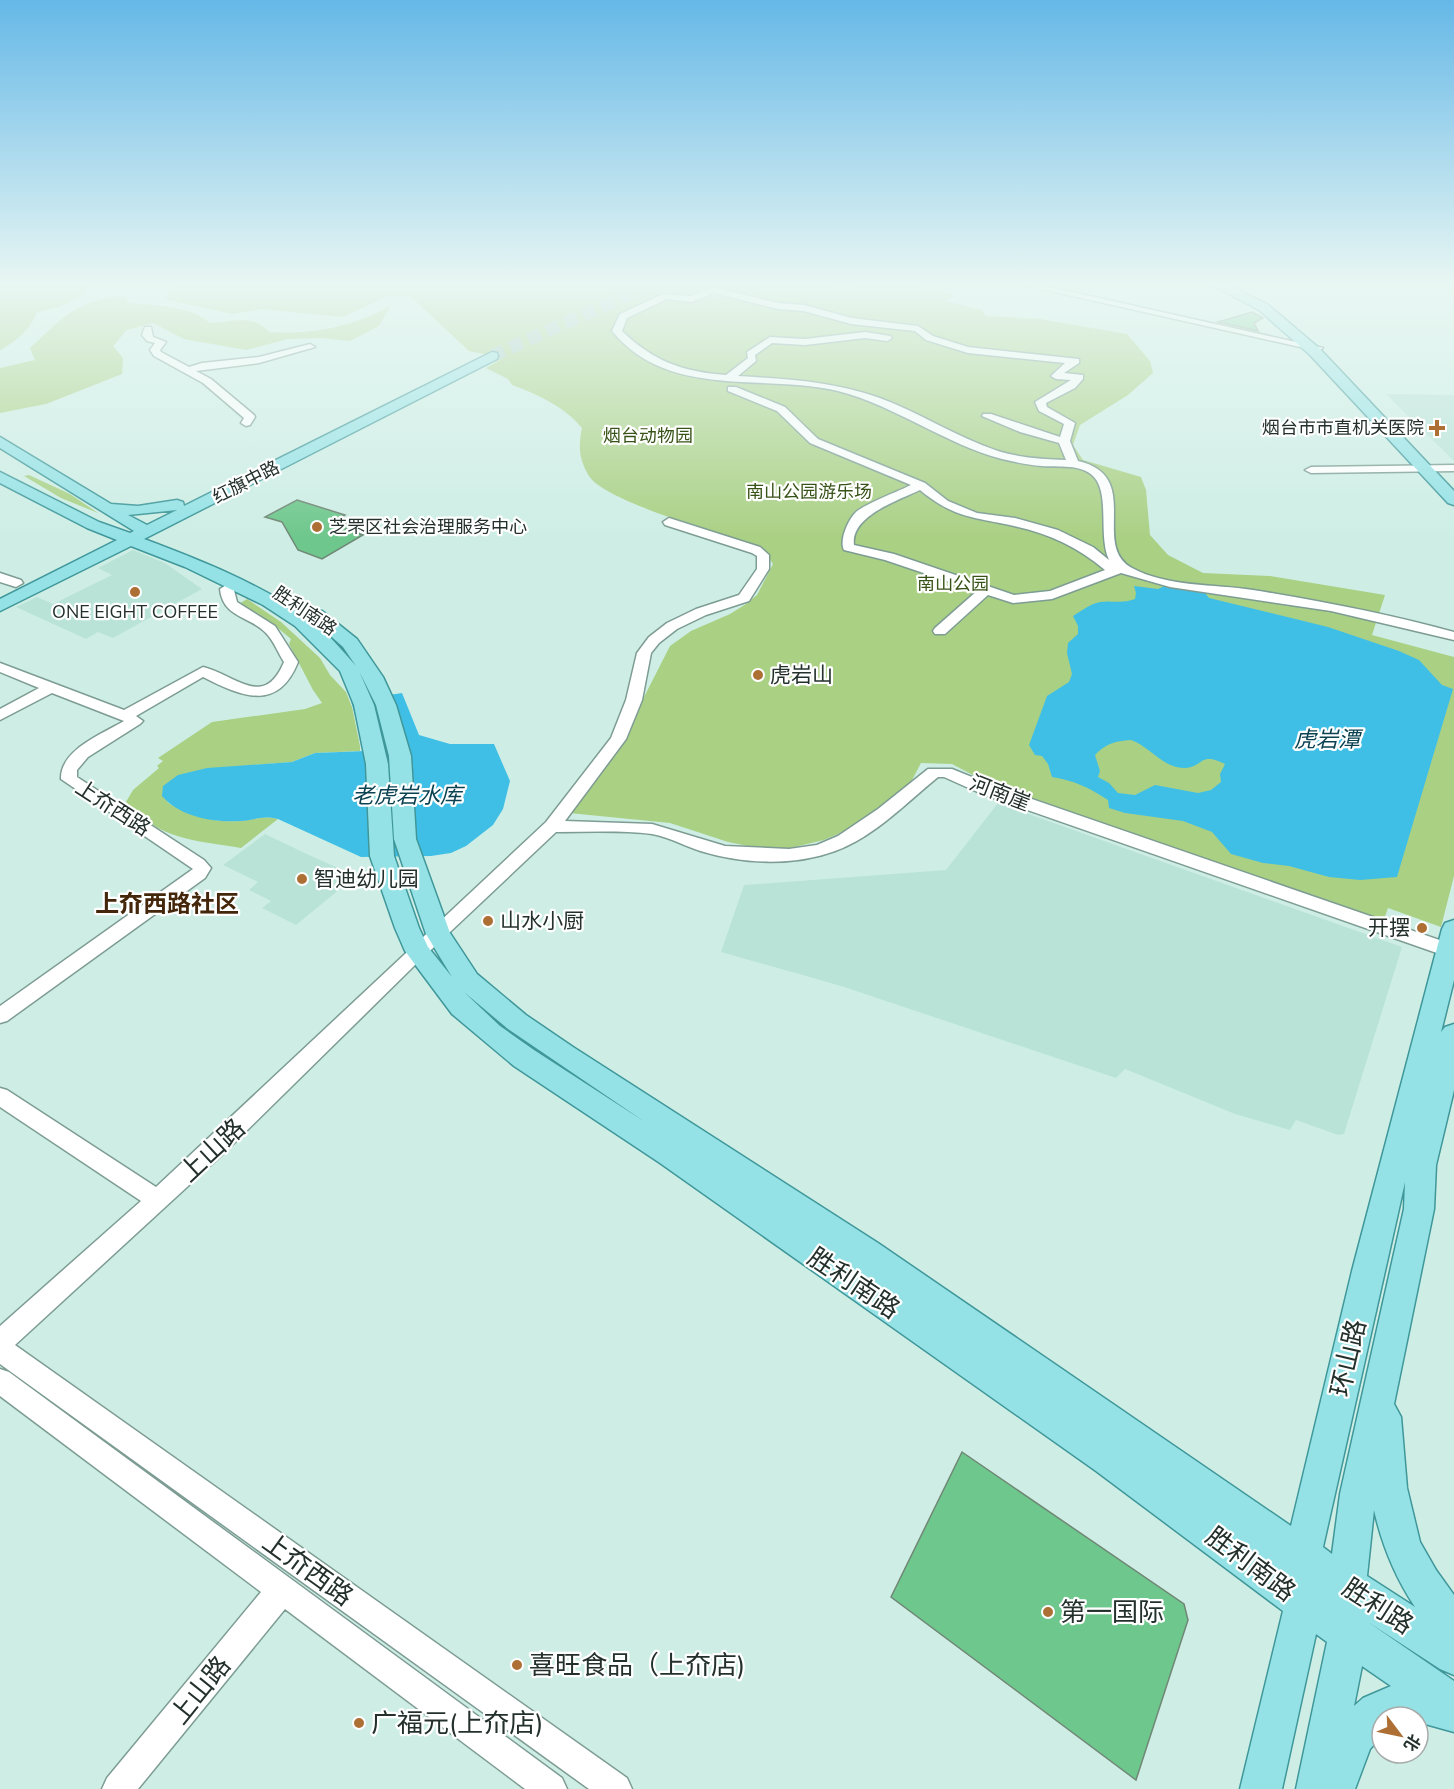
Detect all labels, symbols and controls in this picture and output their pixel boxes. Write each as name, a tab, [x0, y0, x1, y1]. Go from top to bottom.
place label: 烟台市市直机关医院	[1262, 416, 1424, 440]
marker: 烟台市市直机关医院	[1428, 419, 1446, 437]
park label: 烟台动物园	[603, 424, 693, 448]
street label: 红旗中路	[208, 455, 284, 509]
park label: 南山公园游乐场	[746, 480, 872, 504]
place label: 芝罘区社会治理服务中心	[329, 515, 527, 539]
marker: 芝罘区社会治理服务中心	[310, 520, 324, 534]
park label: 南山公园	[917, 572, 989, 596]
street label: 胜利南路	[268, 581, 342, 641]
marker: ONE EIGHT COFFEE	[128, 585, 142, 599]
place label: ONE EIGHT COFFEE	[52, 600, 218, 624]
place label: 虎岩山	[770, 661, 833, 689]
marker: 虎岩山	[751, 668, 765, 682]
water label: 虎岩潭	[1294, 725, 1364, 755]
street label: 河南崖	[966, 769, 1034, 817]
street label: 上夼西路	[70, 773, 156, 843]
water label: 老虎岩水库	[352, 781, 466, 811]
place label: 智迪幼儿园	[314, 865, 419, 893]
marker: 智迪幼儿园	[295, 872, 309, 886]
district label: 上夼西路社区	[95, 888, 239, 920]
place label: 山水小厨	[500, 907, 584, 935]
marker: 山水小厨	[481, 914, 495, 928]
place label: 开摆	[1368, 914, 1410, 942]
marker: 开摆	[1415, 921, 1429, 935]
street label: 上山路	[172, 1111, 253, 1190]
street label: 胜利南路	[801, 1240, 907, 1327]
street label: 环山路	[1323, 1316, 1374, 1400]
street label: 胜利南路	[1199, 1519, 1303, 1610]
street label: 上夼西路	[255, 1525, 360, 1614]
street label: 胜利路	[1335, 1570, 1420, 1642]
place label: 第一国际	[1060, 1595, 1164, 1630]
marker: 第一国际	[1041, 1605, 1055, 1619]
place label: 喜旺食品（上夼店)	[529, 1648, 745, 1683]
street label: 上山路	[162, 1649, 239, 1732]
marker: 喜旺食品（上夼店)	[510, 1658, 524, 1672]
north arrow	[1370, 1705, 1430, 1765]
place label: 广福元(上夼店)	[371, 1706, 543, 1741]
marker: 广福元(上夼店)	[352, 1716, 366, 1730]
text: 北	[1398, 1730, 1425, 1755]

